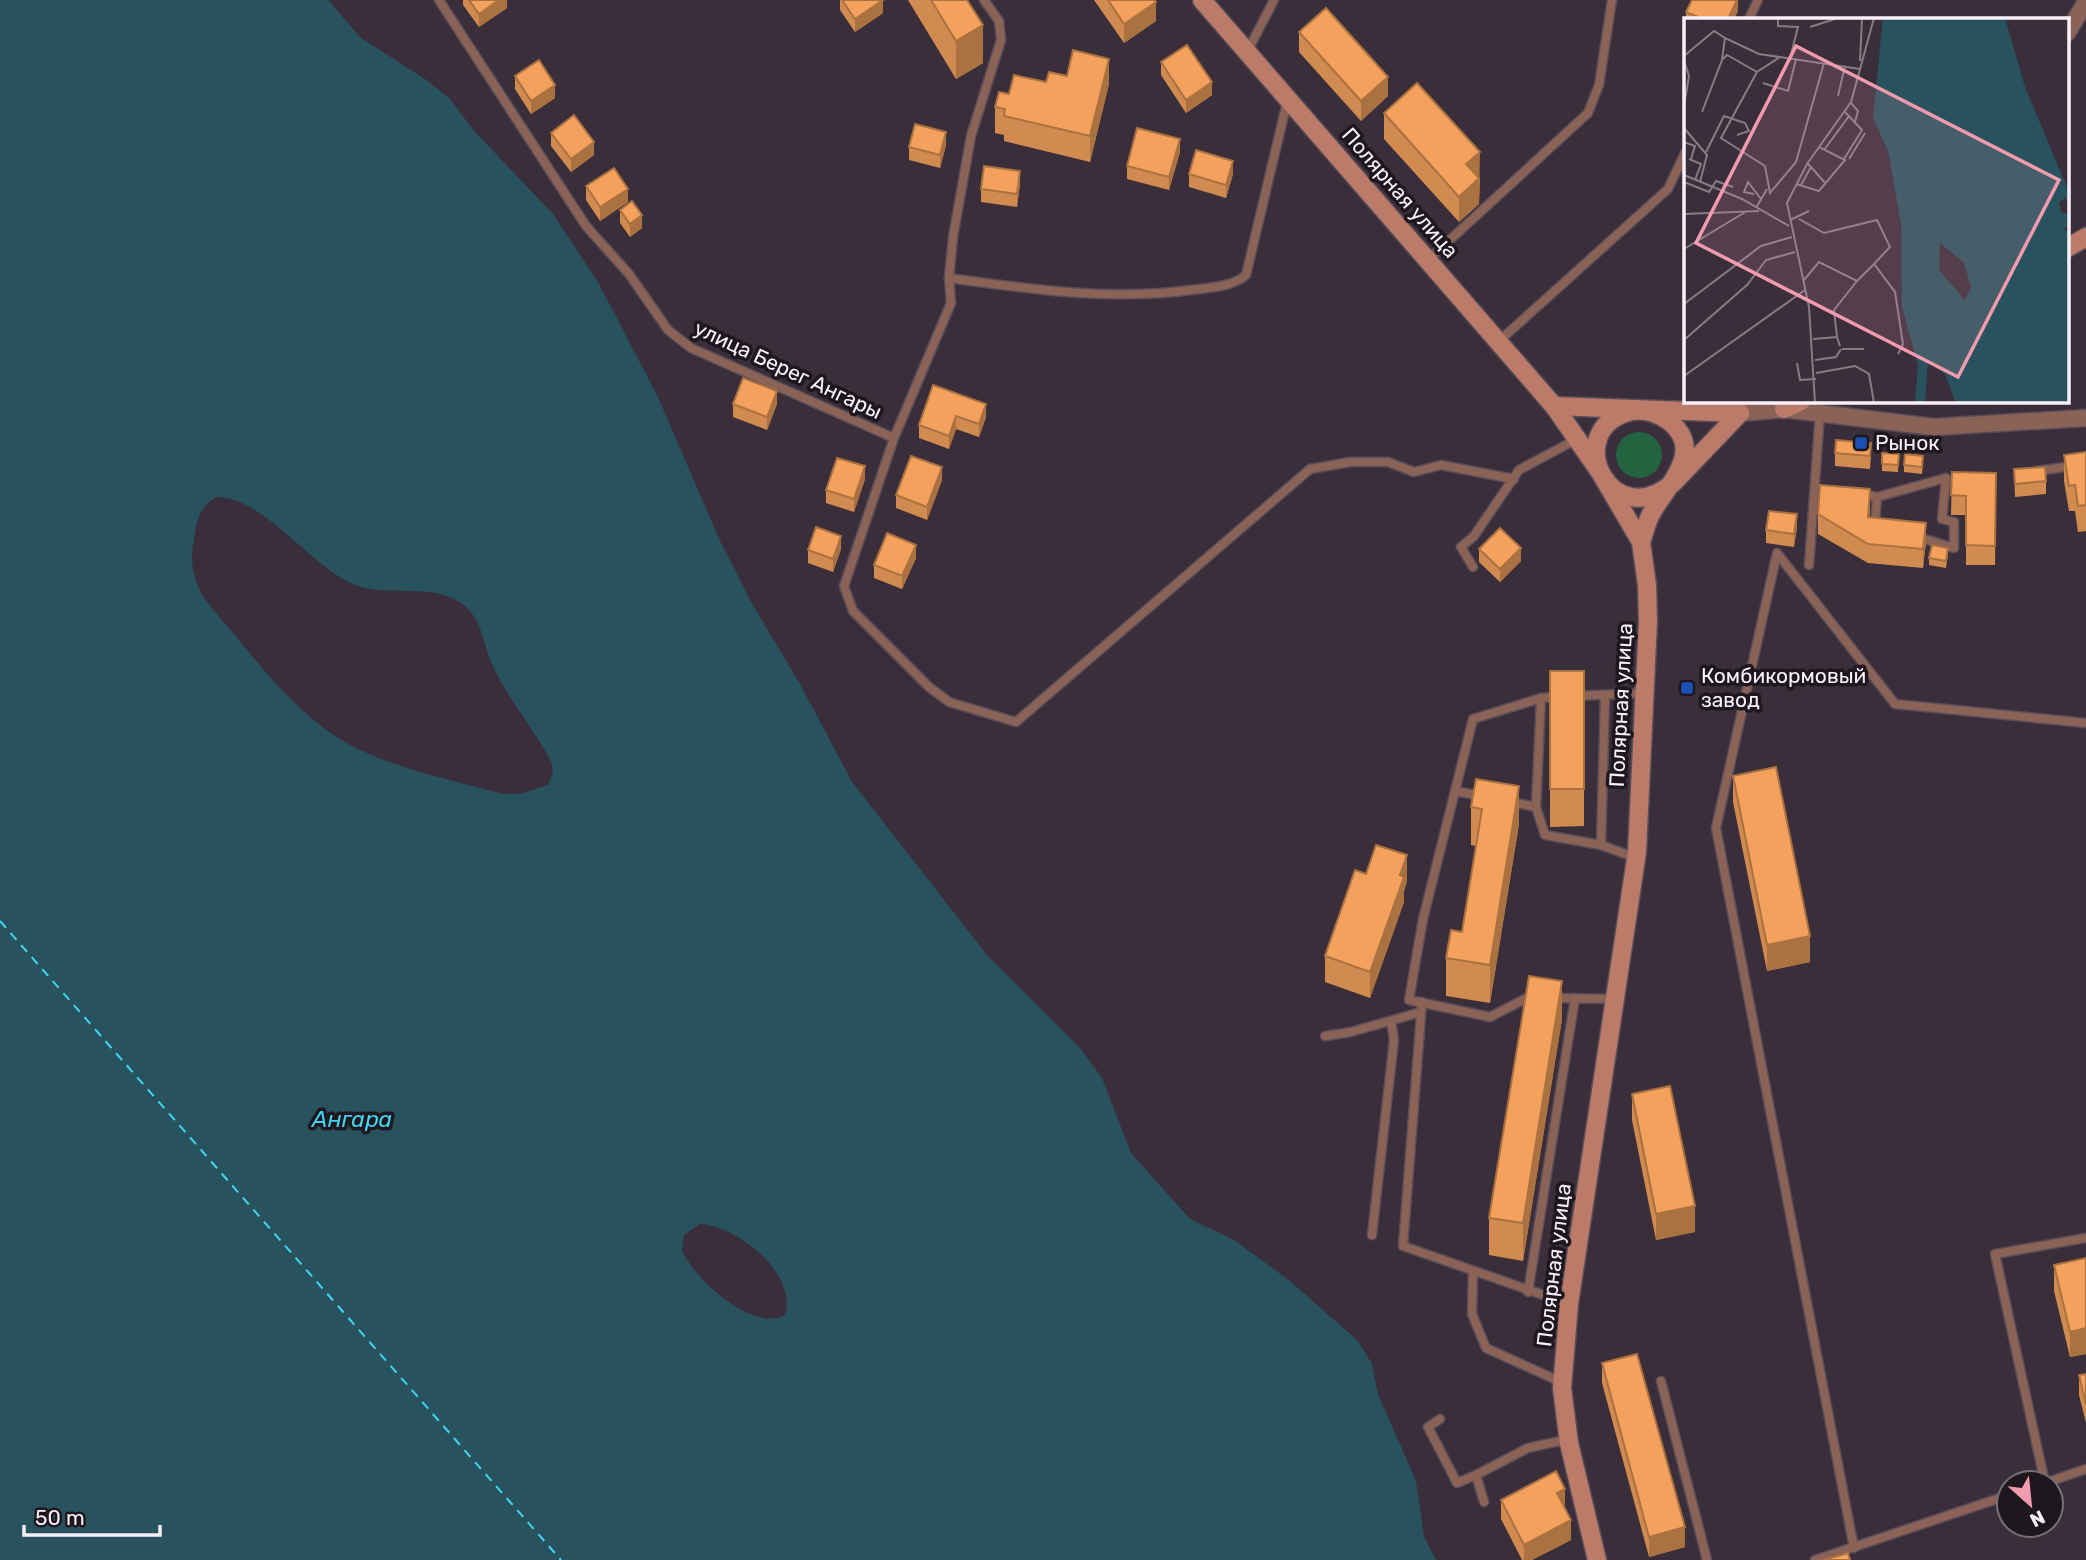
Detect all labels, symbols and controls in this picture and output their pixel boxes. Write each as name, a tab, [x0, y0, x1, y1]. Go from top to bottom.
inset map	[1684, 18, 2068, 402]
street label: Полярная улица	[1337, 122, 1464, 263]
street label: улица Берег Ангары	[690, 315, 886, 424]
place label: Рынок	[1875, 430, 1939, 455]
marker: Рынок	[1853, 435, 1869, 451]
street label: Полярная улица	[1604, 622, 1637, 788]
place label: Комбикормовый завод	[1701, 663, 1866, 712]
marker: Комбикормовый завод	[1679, 680, 1695, 696]
water label: Ангара	[311, 1105, 392, 1133]
street label: Полярная улица	[1531, 1182, 1576, 1348]
north arrow	[1995, 1469, 2065, 1539]
scale bar	[24, 1494, 161, 1538]
text: 50 m	[35, 1505, 85, 1530]
text: N	[2026, 1505, 2049, 1532]

